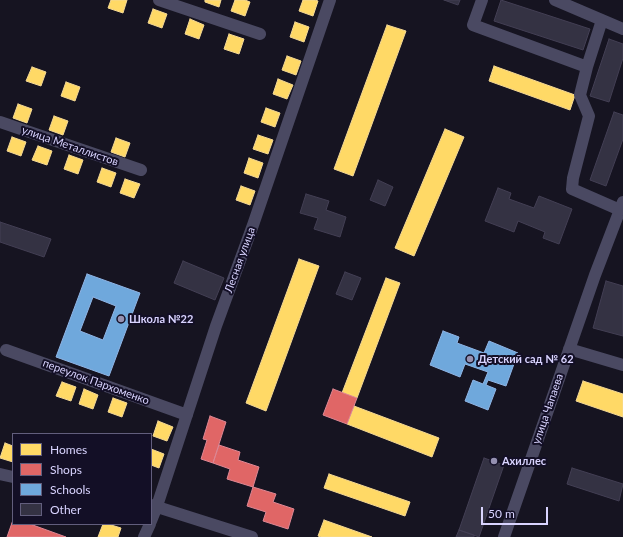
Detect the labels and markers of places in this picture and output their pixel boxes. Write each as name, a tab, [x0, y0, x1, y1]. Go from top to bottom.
place label: Школа №22	[129, 312, 193, 326]
marker: Школа №22	[116, 314, 126, 324]
place label: Детский сад № 62	[478, 352, 574, 366]
marker: Детский сад № 62	[465, 354, 475, 364]
place label: Ахиллес	[502, 454, 546, 468]
marker: Ахиллес	[489, 456, 499, 466]

